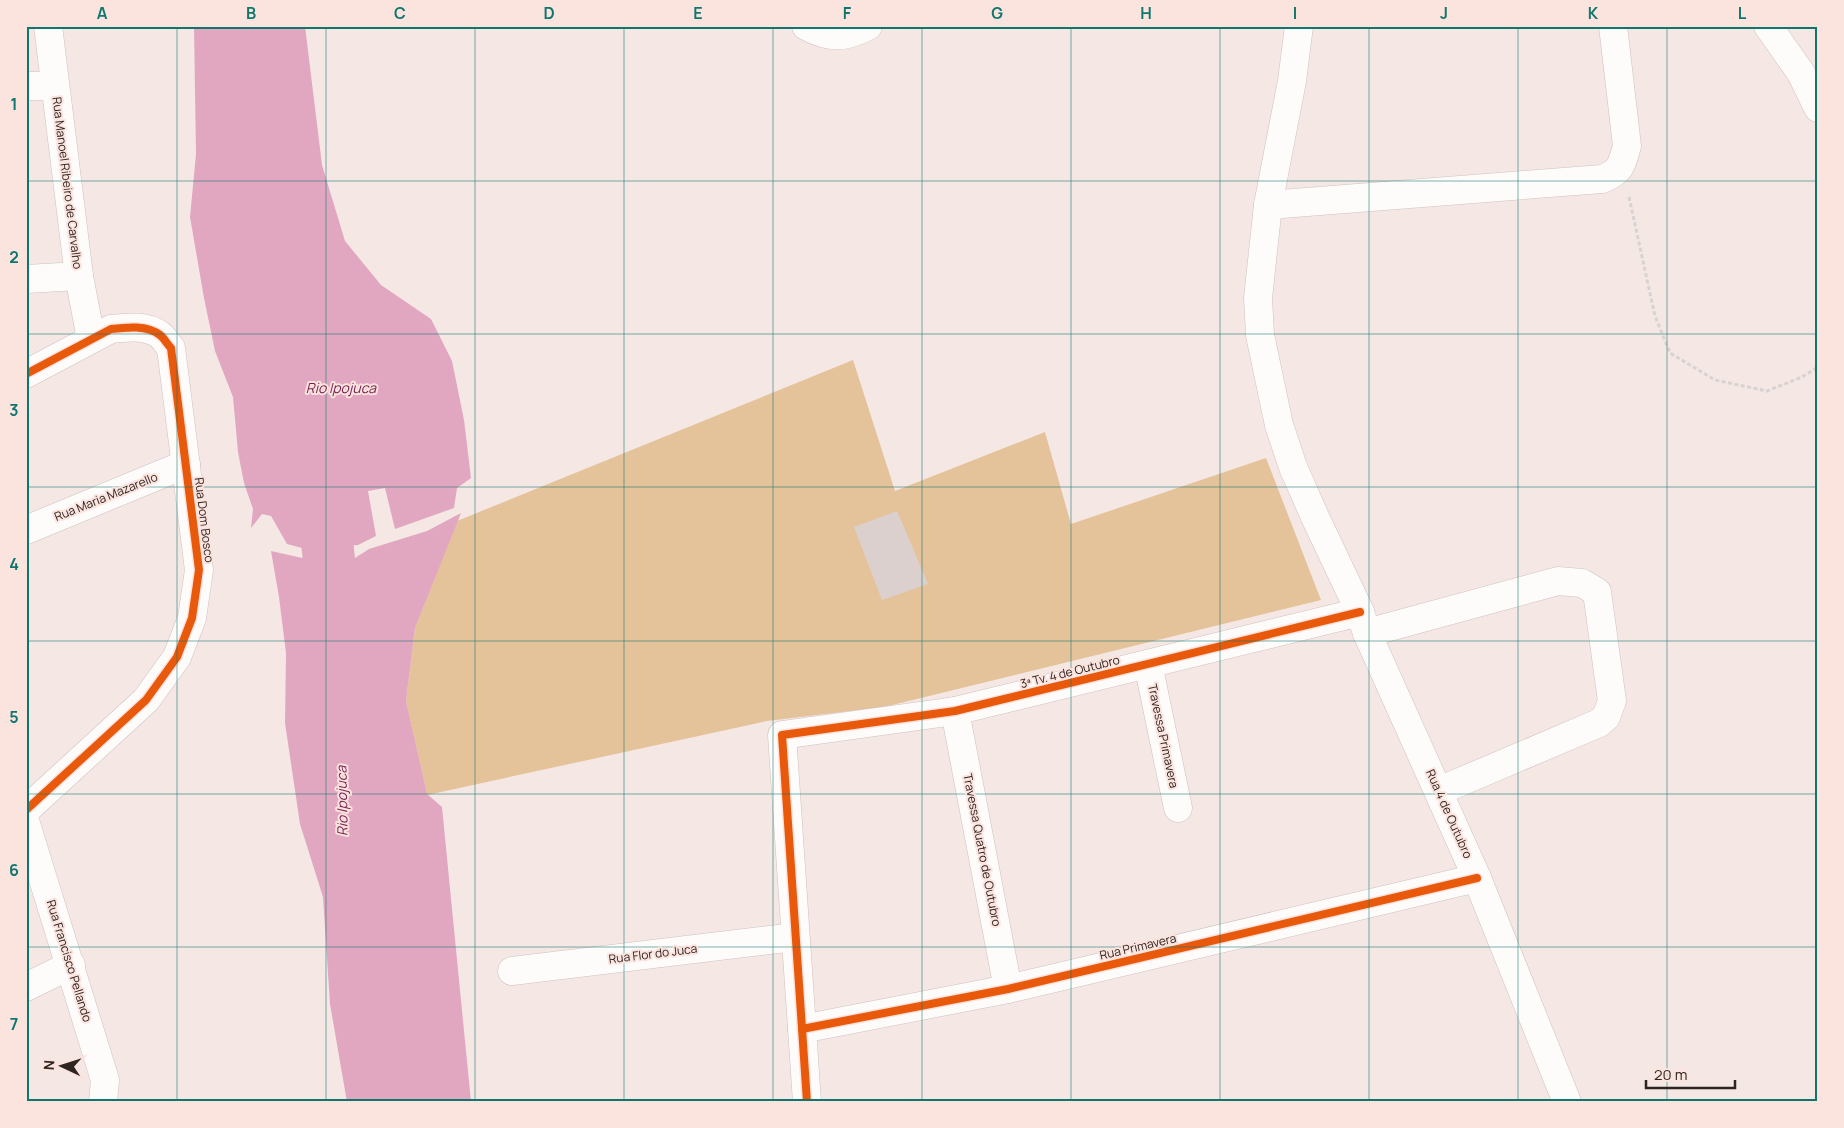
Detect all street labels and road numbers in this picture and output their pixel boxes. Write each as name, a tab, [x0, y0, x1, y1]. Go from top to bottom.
street label: Rua Manoel Ribeiro de Carvalho	[48, 96, 87, 270]
street label: Rua Maria Mazarello	[52, 468, 160, 525]
street label: Rua Dom Bosco	[191, 476, 218, 564]
street label: 3ª Tv. 4 de Outubro	[1018, 651, 1121, 692]
street label: Travessa Primavera	[1144, 682, 1183, 790]
street label: Rua 4 de Outubro	[1422, 767, 1477, 861]
street label: Travessa Quatro de Outubro	[959, 772, 1006, 928]
street label: Rua Francisco Pellando	[43, 898, 96, 1024]
street label: Rua Primavera	[1098, 929, 1178, 964]
street label: Rua Flor do Juca	[608, 940, 698, 967]

